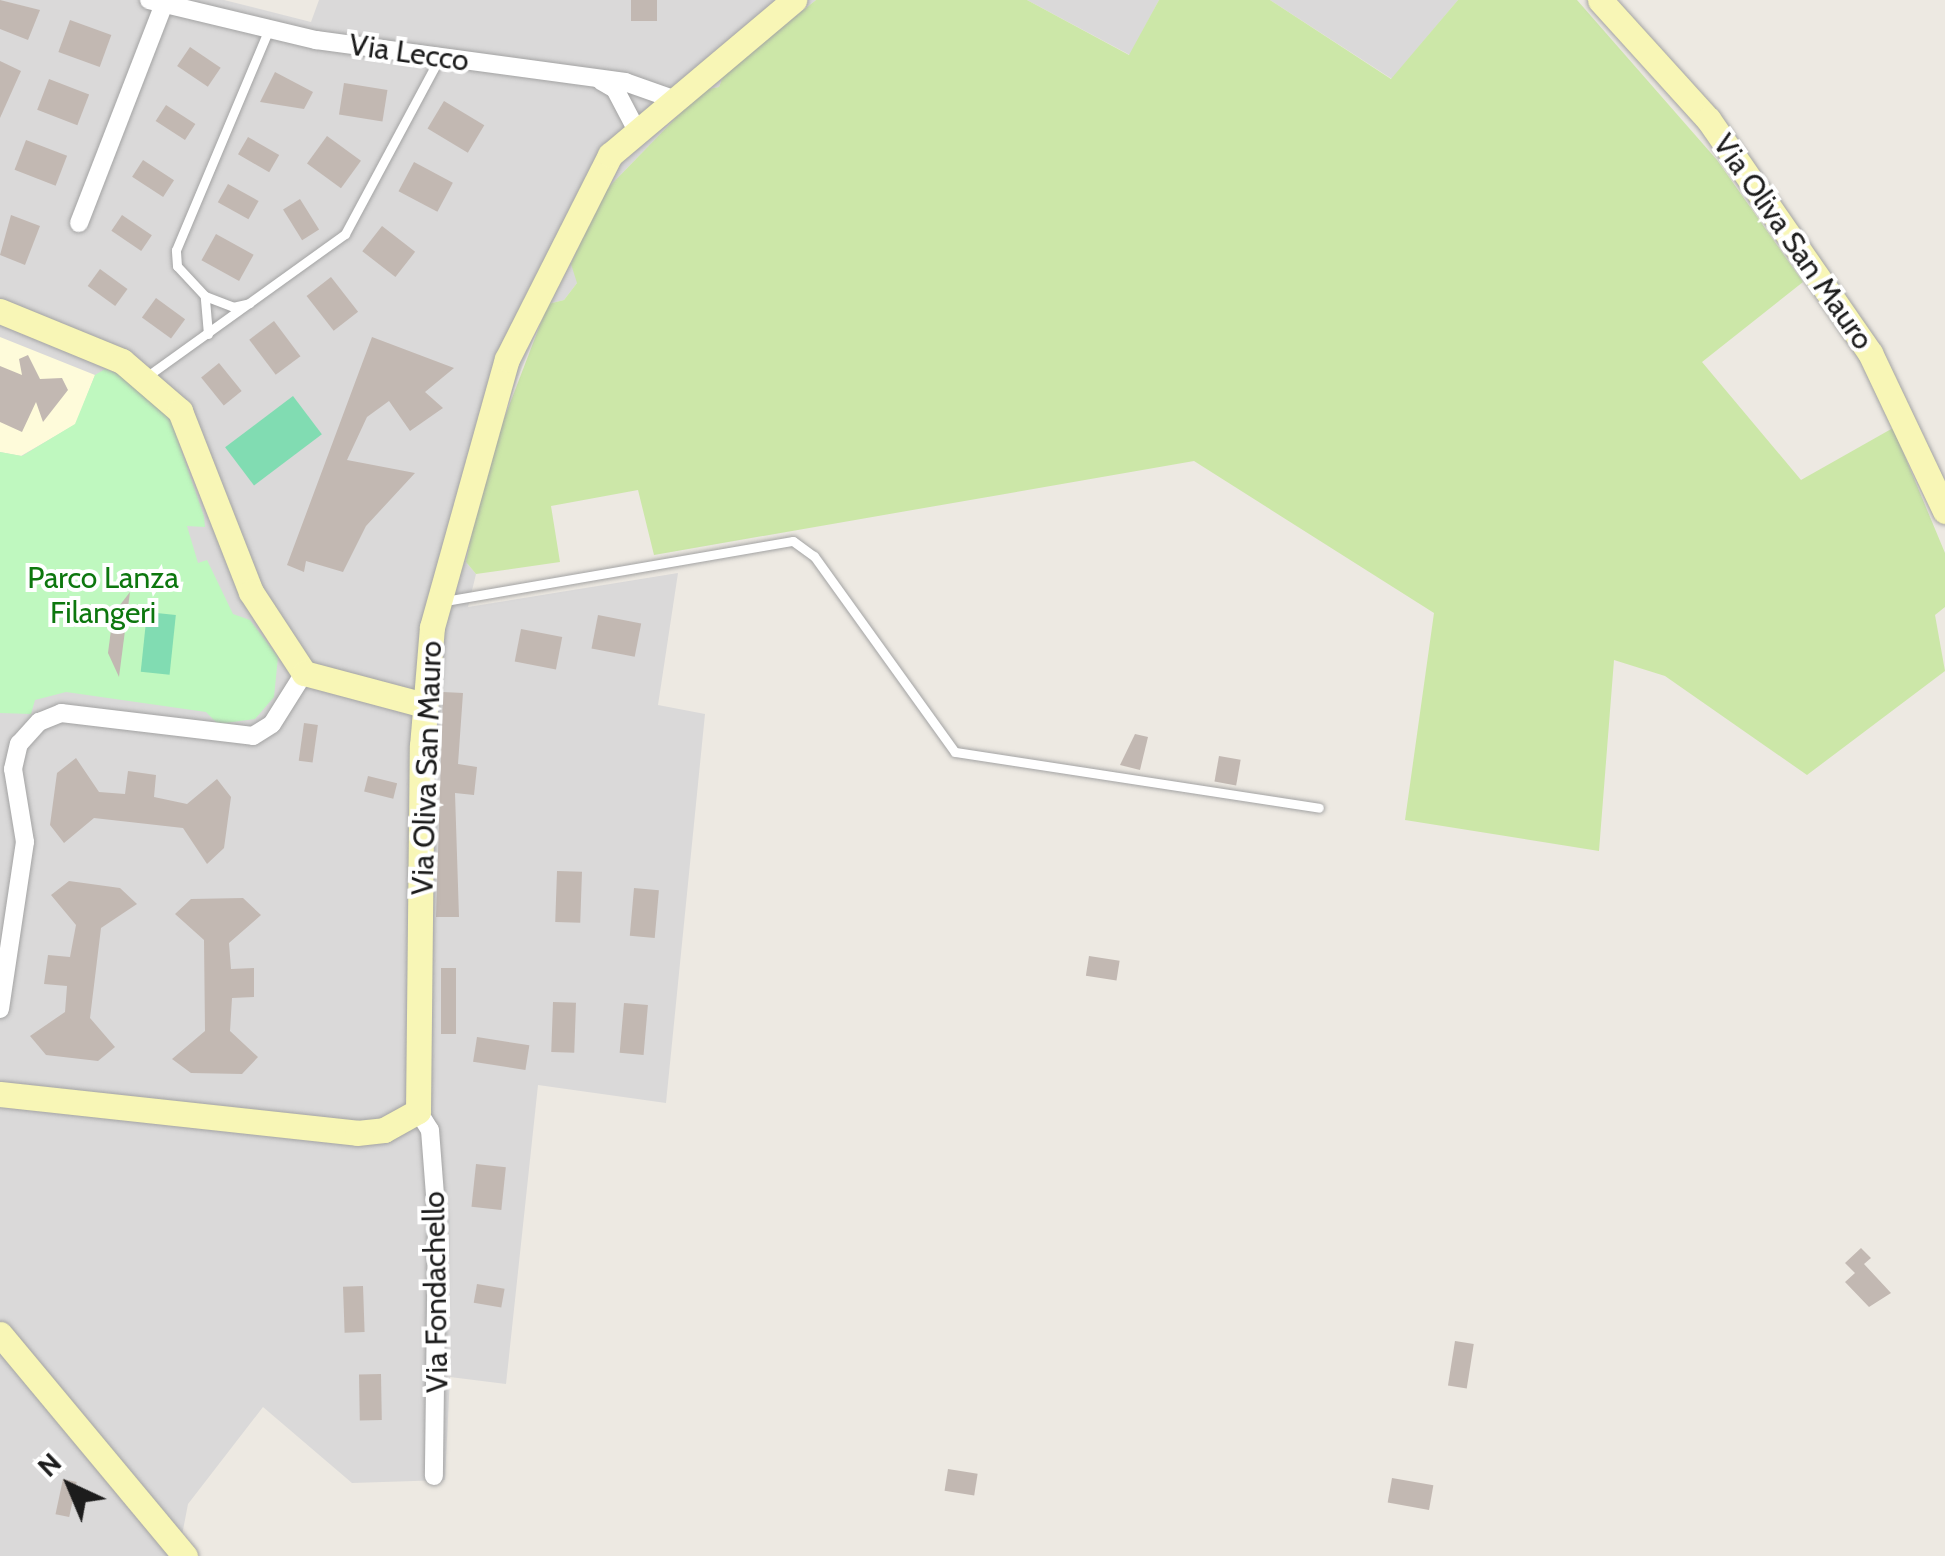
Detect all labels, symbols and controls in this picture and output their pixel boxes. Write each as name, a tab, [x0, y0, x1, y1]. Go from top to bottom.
street label: Via Lecco	[347, 27, 471, 79]
street label: Via Oliva San Mauro	[1705, 127, 1881, 357]
park label: Parco Lanza Filangeri	[27, 560, 179, 630]
street label: Via Oliva San Mauro	[405, 640, 449, 896]
street label: Via Fondachello	[416, 1191, 456, 1393]
north arrow	[20, 1436, 120, 1536]
text: N	[30, 1445, 68, 1484]

